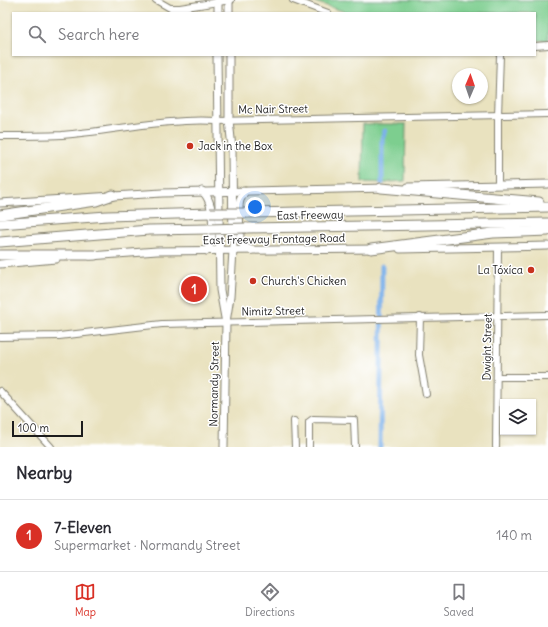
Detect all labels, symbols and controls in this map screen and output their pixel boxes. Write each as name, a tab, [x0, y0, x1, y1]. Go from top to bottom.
search box	[12, 12, 536, 56]
icon: search	[26, 23, 48, 45]
text: Search here	[58, 25, 139, 44]
north arrow	[452, 68, 488, 104]
street label: Mc Nair Street	[238, 101, 308, 117]
place label: Jack in the Box	[198, 139, 273, 153]
marker: Jack in the Box	[185, 141, 195, 151]
your location	[245, 197, 265, 217]
street label: East Freeway	[276, 207, 344, 223]
street label: East Freeway Frontage Road	[203, 231, 346, 247]
place label: La Tóxíca	[477, 263, 523, 277]
marker: La Tóxíca	[526, 265, 536, 275]
pin: 1	[181, 274, 207, 304]
place label: Church's Chicken	[261, 274, 346, 288]
marker: Church's Chicken	[248, 276, 258, 286]
street label: Nimitz Street	[241, 303, 305, 319]
street label: Dwight Street	[479, 313, 495, 381]
street label: Normandy Street	[206, 341, 222, 427]
map controls	[500, 399, 536, 435]
button: layers	[500, 399, 536, 435]
scale bar	[12, 419, 83, 438]
text: 100 m	[18, 421, 49, 435]
text: Nearby	[16, 462, 72, 484]
text: 7-Eleven	[54, 518, 112, 537]
text: 1	[26, 527, 32, 544]
text: 140 m	[496, 527, 532, 544]
text: Supermarket · Normandy Street	[54, 537, 240, 554]
tab: Map	[74, 581, 96, 619]
tab: Directions	[245, 581, 295, 619]
tab: Saved	[443, 581, 474, 619]

